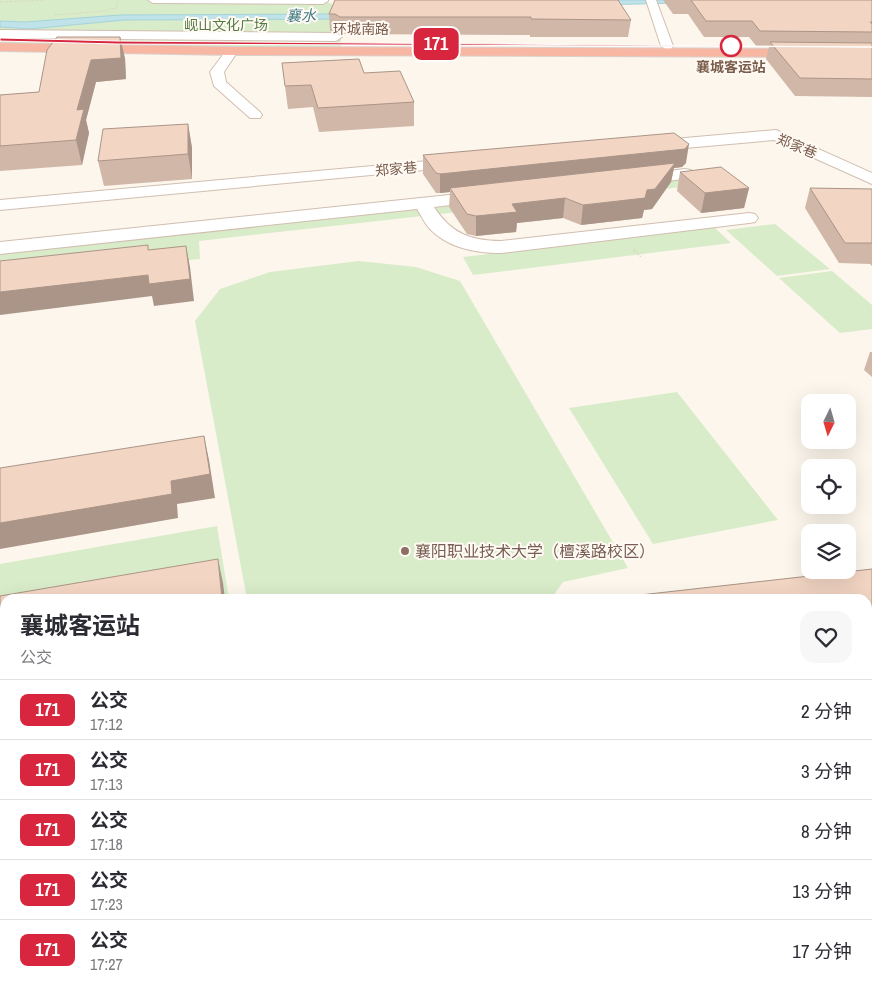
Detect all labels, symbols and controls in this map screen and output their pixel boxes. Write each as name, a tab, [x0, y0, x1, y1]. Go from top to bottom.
water label: 襄水	[286, 5, 317, 26]
park label: 岘山文化广场	[184, 16, 268, 34]
street label: 环城南路	[333, 20, 389, 38]
line badge: 171	[407, 28, 465, 60]
text: 171	[424, 31, 448, 56]
marker: 襄城客运站	[720, 35, 742, 57]
place label: 襄城客运站	[696, 58, 766, 76]
street label: 郑家巷	[774, 130, 820, 162]
street label: 郑家巷	[374, 158, 418, 180]
north arrow	[801, 394, 856, 449]
map controls	[801, 394, 856, 579]
button: locate	[801, 459, 856, 514]
button: layers	[801, 524, 856, 579]
place label: 襄阳职业技术大学（檀溪路校区）	[415, 540, 655, 562]
marker: 襄阳职业技术大学（檀溪路校区）	[399, 545, 411, 557]
text: 襄城客运站	[20, 609, 140, 641]
button: heart	[800, 611, 852, 663]
text: 公交	[20, 646, 52, 668]
text: 公交	[90, 687, 128, 713]
text: 171	[35, 697, 60, 722]
text: 2 分钟	[801, 698, 852, 724]
text: 17:12	[90, 713, 123, 735]
text: 公交	[90, 747, 128, 773]
text: 171	[35, 757, 60, 782]
text: 3 分钟	[801, 758, 852, 784]
text: 17:13	[90, 773, 123, 795]
text: 公交	[90, 807, 128, 833]
text: 171	[35, 817, 60, 842]
text: 8 分钟	[801, 818, 852, 844]
text: 17:18	[90, 833, 123, 855]
text: 公交	[90, 867, 128, 893]
text: 171	[35, 877, 60, 902]
text: 13 分钟	[792, 878, 852, 904]
text: 17:23	[90, 893, 123, 915]
text: 公交	[90, 927, 128, 953]
text: 171	[35, 937, 60, 962]
text: 17 分钟	[792, 938, 852, 964]
text: 17:27	[90, 953, 123, 975]

